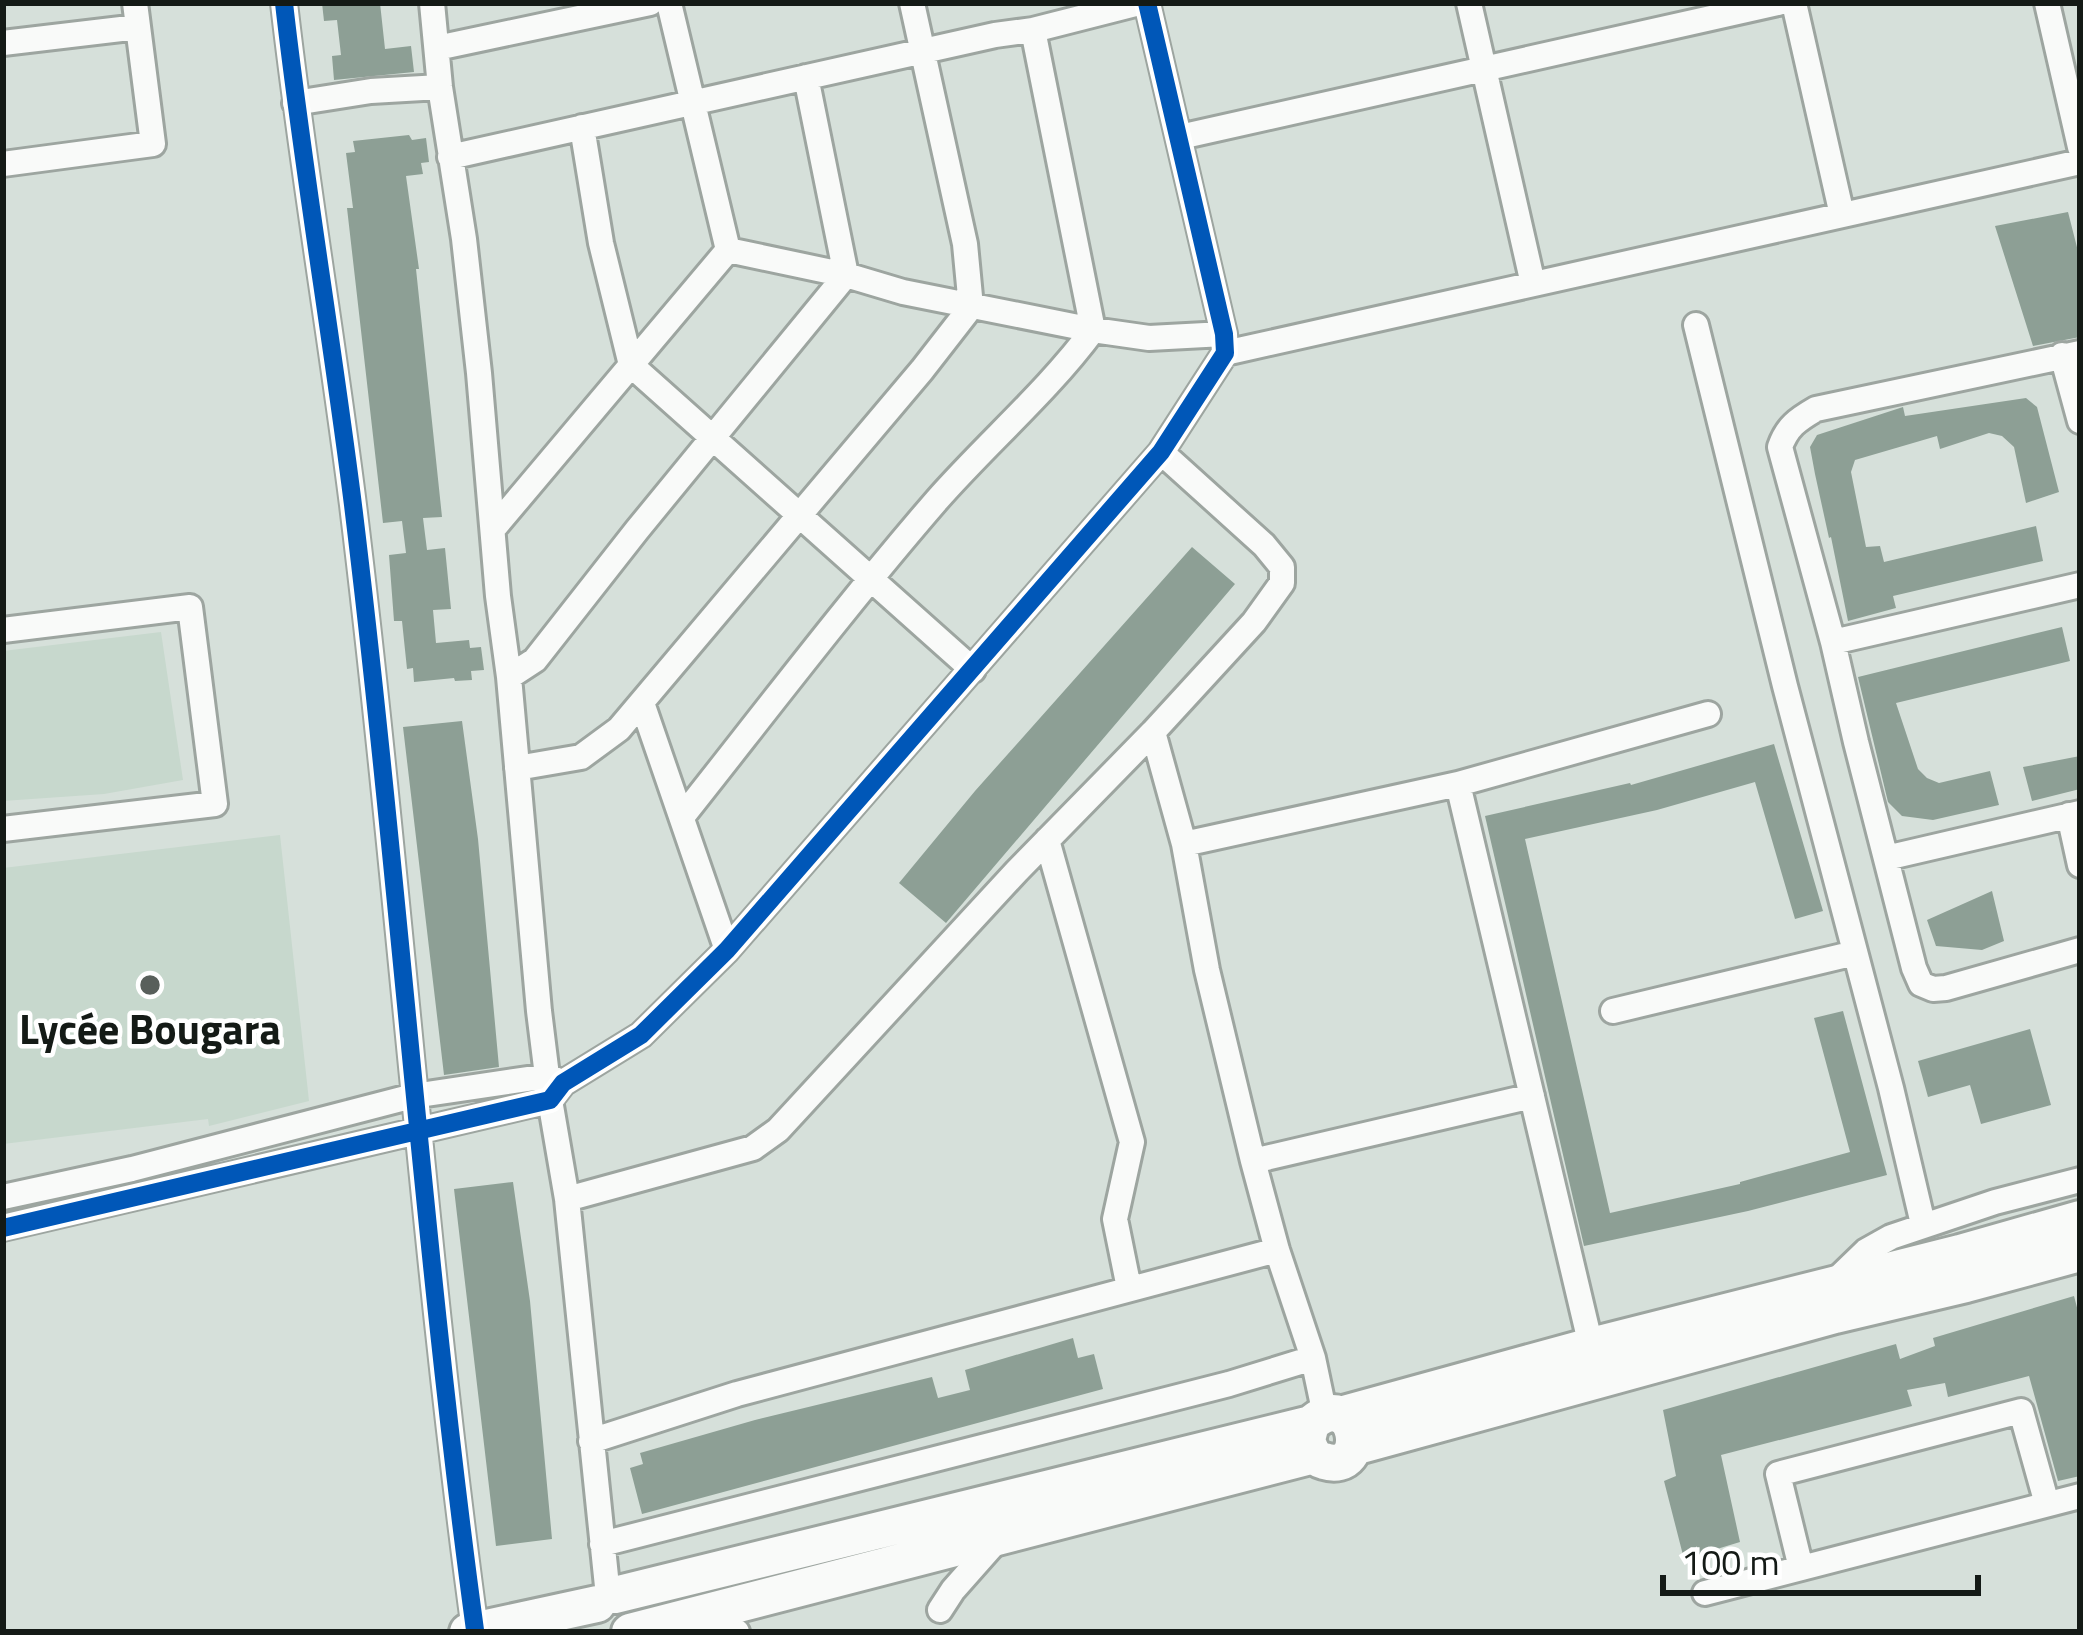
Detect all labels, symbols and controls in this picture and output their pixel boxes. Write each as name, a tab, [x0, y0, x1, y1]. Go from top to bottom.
marker: Lycée Bougara	[137, 972, 163, 998]
place label: Lycée Bougara	[19, 996, 281, 1060]
scale bar	[1663, 1521, 1978, 1595]
text: 100 m	[1681, 1534, 1780, 1589]

